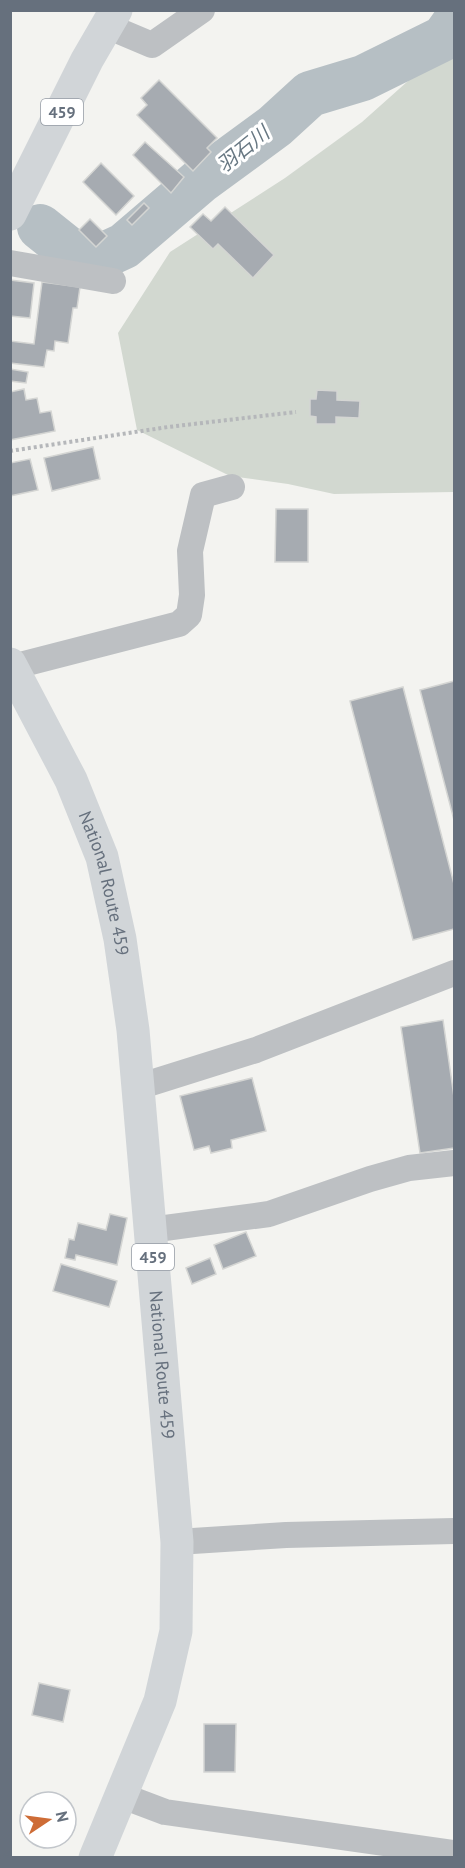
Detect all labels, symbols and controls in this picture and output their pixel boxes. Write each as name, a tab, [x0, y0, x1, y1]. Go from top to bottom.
road number: 459	[41, 99, 83, 125]
water label: 羽石川	[212, 119, 276, 178]
street label: National Route 459	[74, 807, 134, 957]
road number: 459	[132, 1244, 174, 1270]
street label: National Route 459	[144, 1290, 180, 1440]
north arrow	[18, 1790, 78, 1850]
text: N	[52, 1809, 74, 1824]

